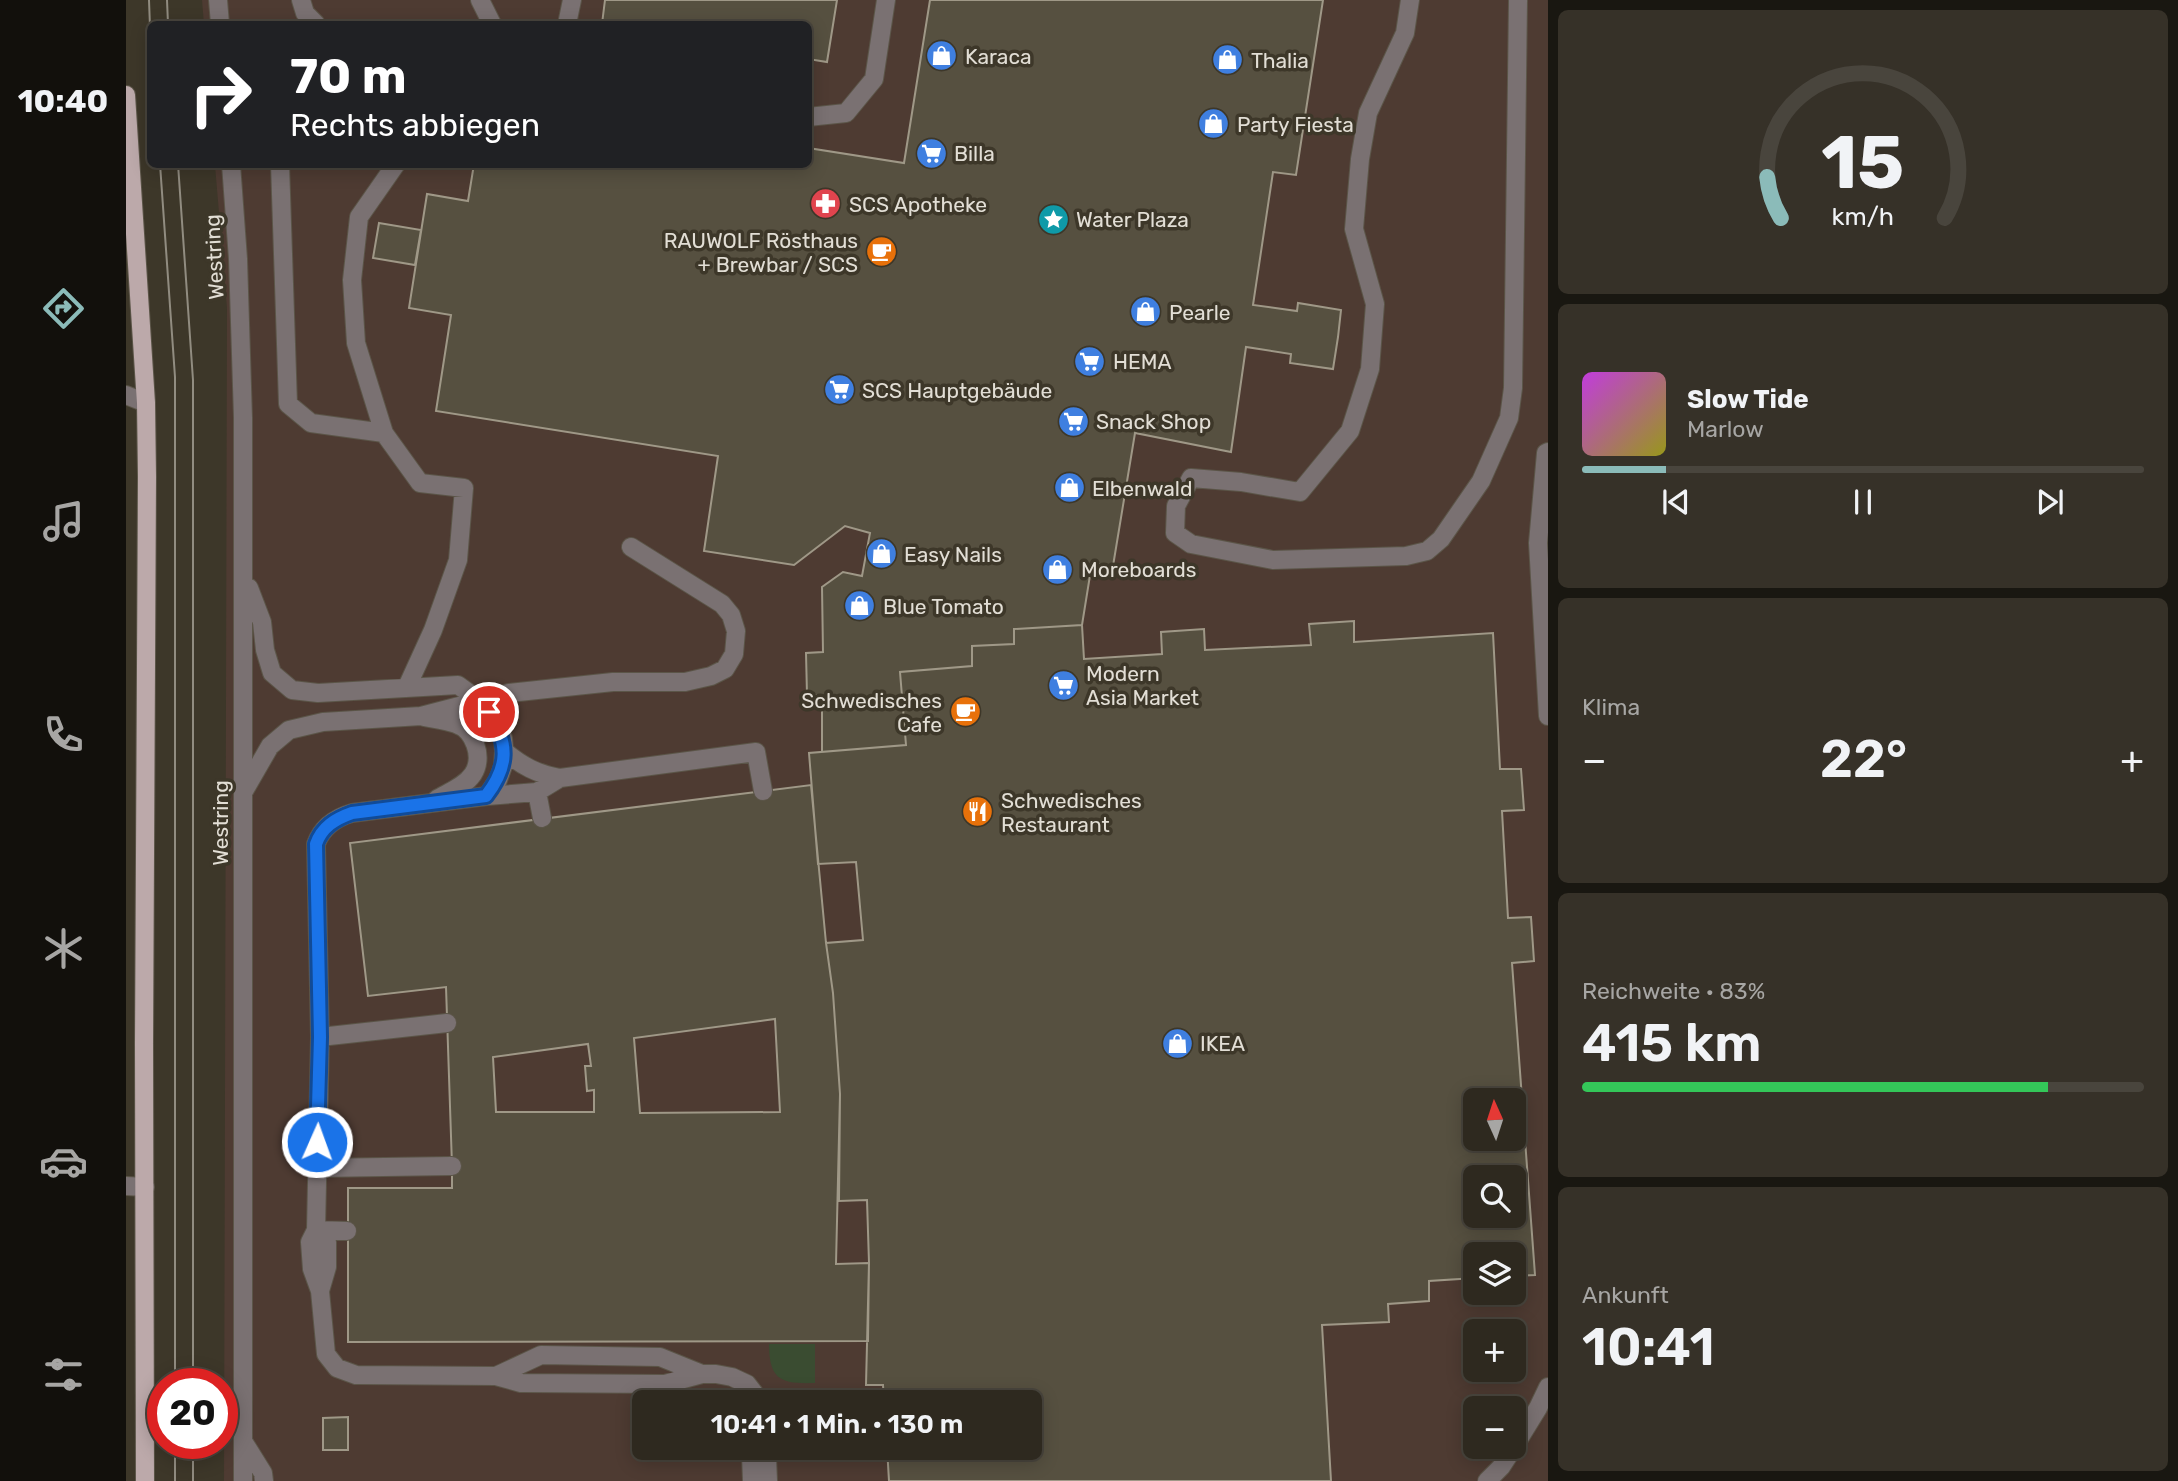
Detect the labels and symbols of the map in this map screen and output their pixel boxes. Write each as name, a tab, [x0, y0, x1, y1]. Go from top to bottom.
shop icon: Karaca	[925, 39, 959, 73]
shop icon: Thalia	[1211, 43, 1245, 77]
place label: Karaca	[965, 44, 1032, 69]
place label: Thalia	[1251, 48, 1309, 73]
shop icon: Party Fiesta	[1197, 107, 1231, 141]
place label: Party Fiesta	[1237, 112, 1354, 137]
supermarket icon: Billa	[914, 136, 948, 170]
place label: Billa	[954, 141, 995, 166]
pharmacy icon: SCS Apotheke	[809, 187, 843, 221]
place label: SCS Apotheke	[849, 192, 987, 217]
place icon: Water Plaza	[1036, 202, 1070, 236]
place label: Water Plaza	[1076, 207, 1189, 232]
street label: Westring	[199, 214, 229, 300]
place label: RAUWOLF Rösthaus + Brewbar / SCS	[664, 228, 858, 277]
cafe icon: RAUWOLF Rösthaus + Brewbar / SCS	[864, 235, 898, 269]
shop icon: Pearle	[1129, 295, 1163, 329]
place label: Pearle	[1169, 300, 1231, 325]
supermarket icon: HEMA	[1073, 344, 1107, 378]
place label: HEMA	[1113, 349, 1171, 374]
supermarket icon: SCS Hauptgebäude	[822, 373, 856, 407]
place label: SCS Hauptgebäude	[862, 378, 1052, 403]
supermarket icon: Snack Shop	[1056, 404, 1090, 438]
place label: Snack Shop	[1096, 409, 1211, 434]
shop icon: Elbenwald	[1052, 471, 1086, 505]
place label: Elbenwald	[1092, 476, 1192, 501]
shop icon: Easy Nails	[864, 537, 898, 571]
place label: Easy Nails	[904, 542, 1002, 567]
shop icon: Moreboards	[1041, 552, 1075, 586]
place label: Moreboards	[1081, 557, 1196, 582]
shop icon: Blue Tomato	[843, 589, 877, 623]
place label: Blue Tomato	[883, 594, 1004, 619]
place label: Modern Asia Market	[1086, 661, 1199, 710]
supermarket icon: Modern Asia Market	[1046, 668, 1080, 702]
pin	[459, 682, 519, 742]
place label: Schwedisches Cafe	[801, 688, 942, 737]
cafe icon: Schwedisches Cafe	[948, 695, 982, 729]
street label: Westring	[208, 780, 233, 866]
place label: Schwedisches Restaurant	[1001, 788, 1142, 837]
restaurant icon: Schwedisches Restaurant	[961, 795, 995, 829]
shop icon: IKEA	[1160, 1026, 1194, 1060]
place label: IKEA	[1200, 1031, 1245, 1056]
north arrow	[1463, 1088, 1526, 1152]
position arrow	[280, 1105, 354, 1179]
speed limit sign: 20	[147, 1368, 238, 1459]

